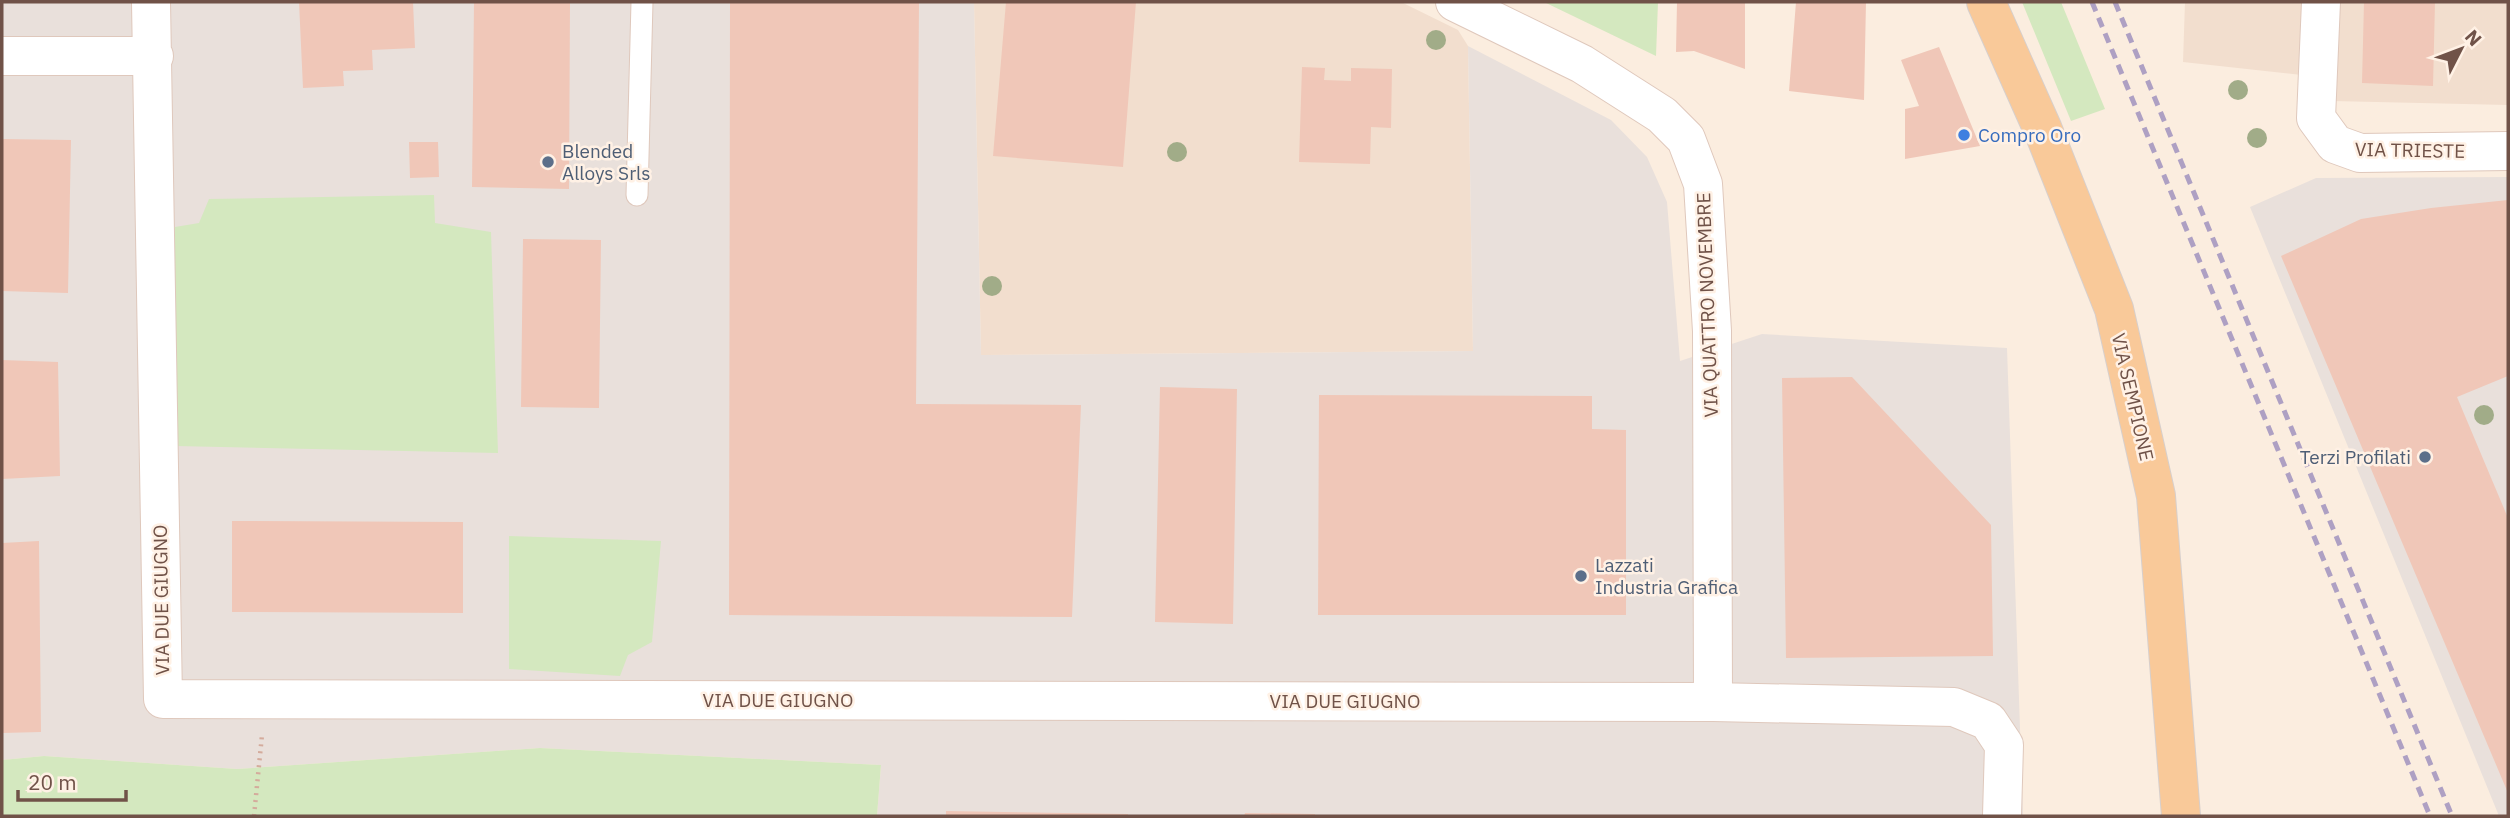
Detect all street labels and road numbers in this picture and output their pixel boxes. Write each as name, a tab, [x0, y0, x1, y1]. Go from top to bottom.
street label: VIA TRIESTE	[2355, 137, 2465, 163]
street label: VIA QUATTRO NOVEMBRE	[1691, 192, 1723, 418]
street label: VIA SEMPIONE	[2107, 331, 2159, 463]
street label: VIA DUE GIUGNO	[148, 524, 174, 676]
street label: VIA DUE GIUGNO	[703, 688, 853, 712]
street label: VIA DUE GIUGNO	[1270, 689, 1420, 713]

